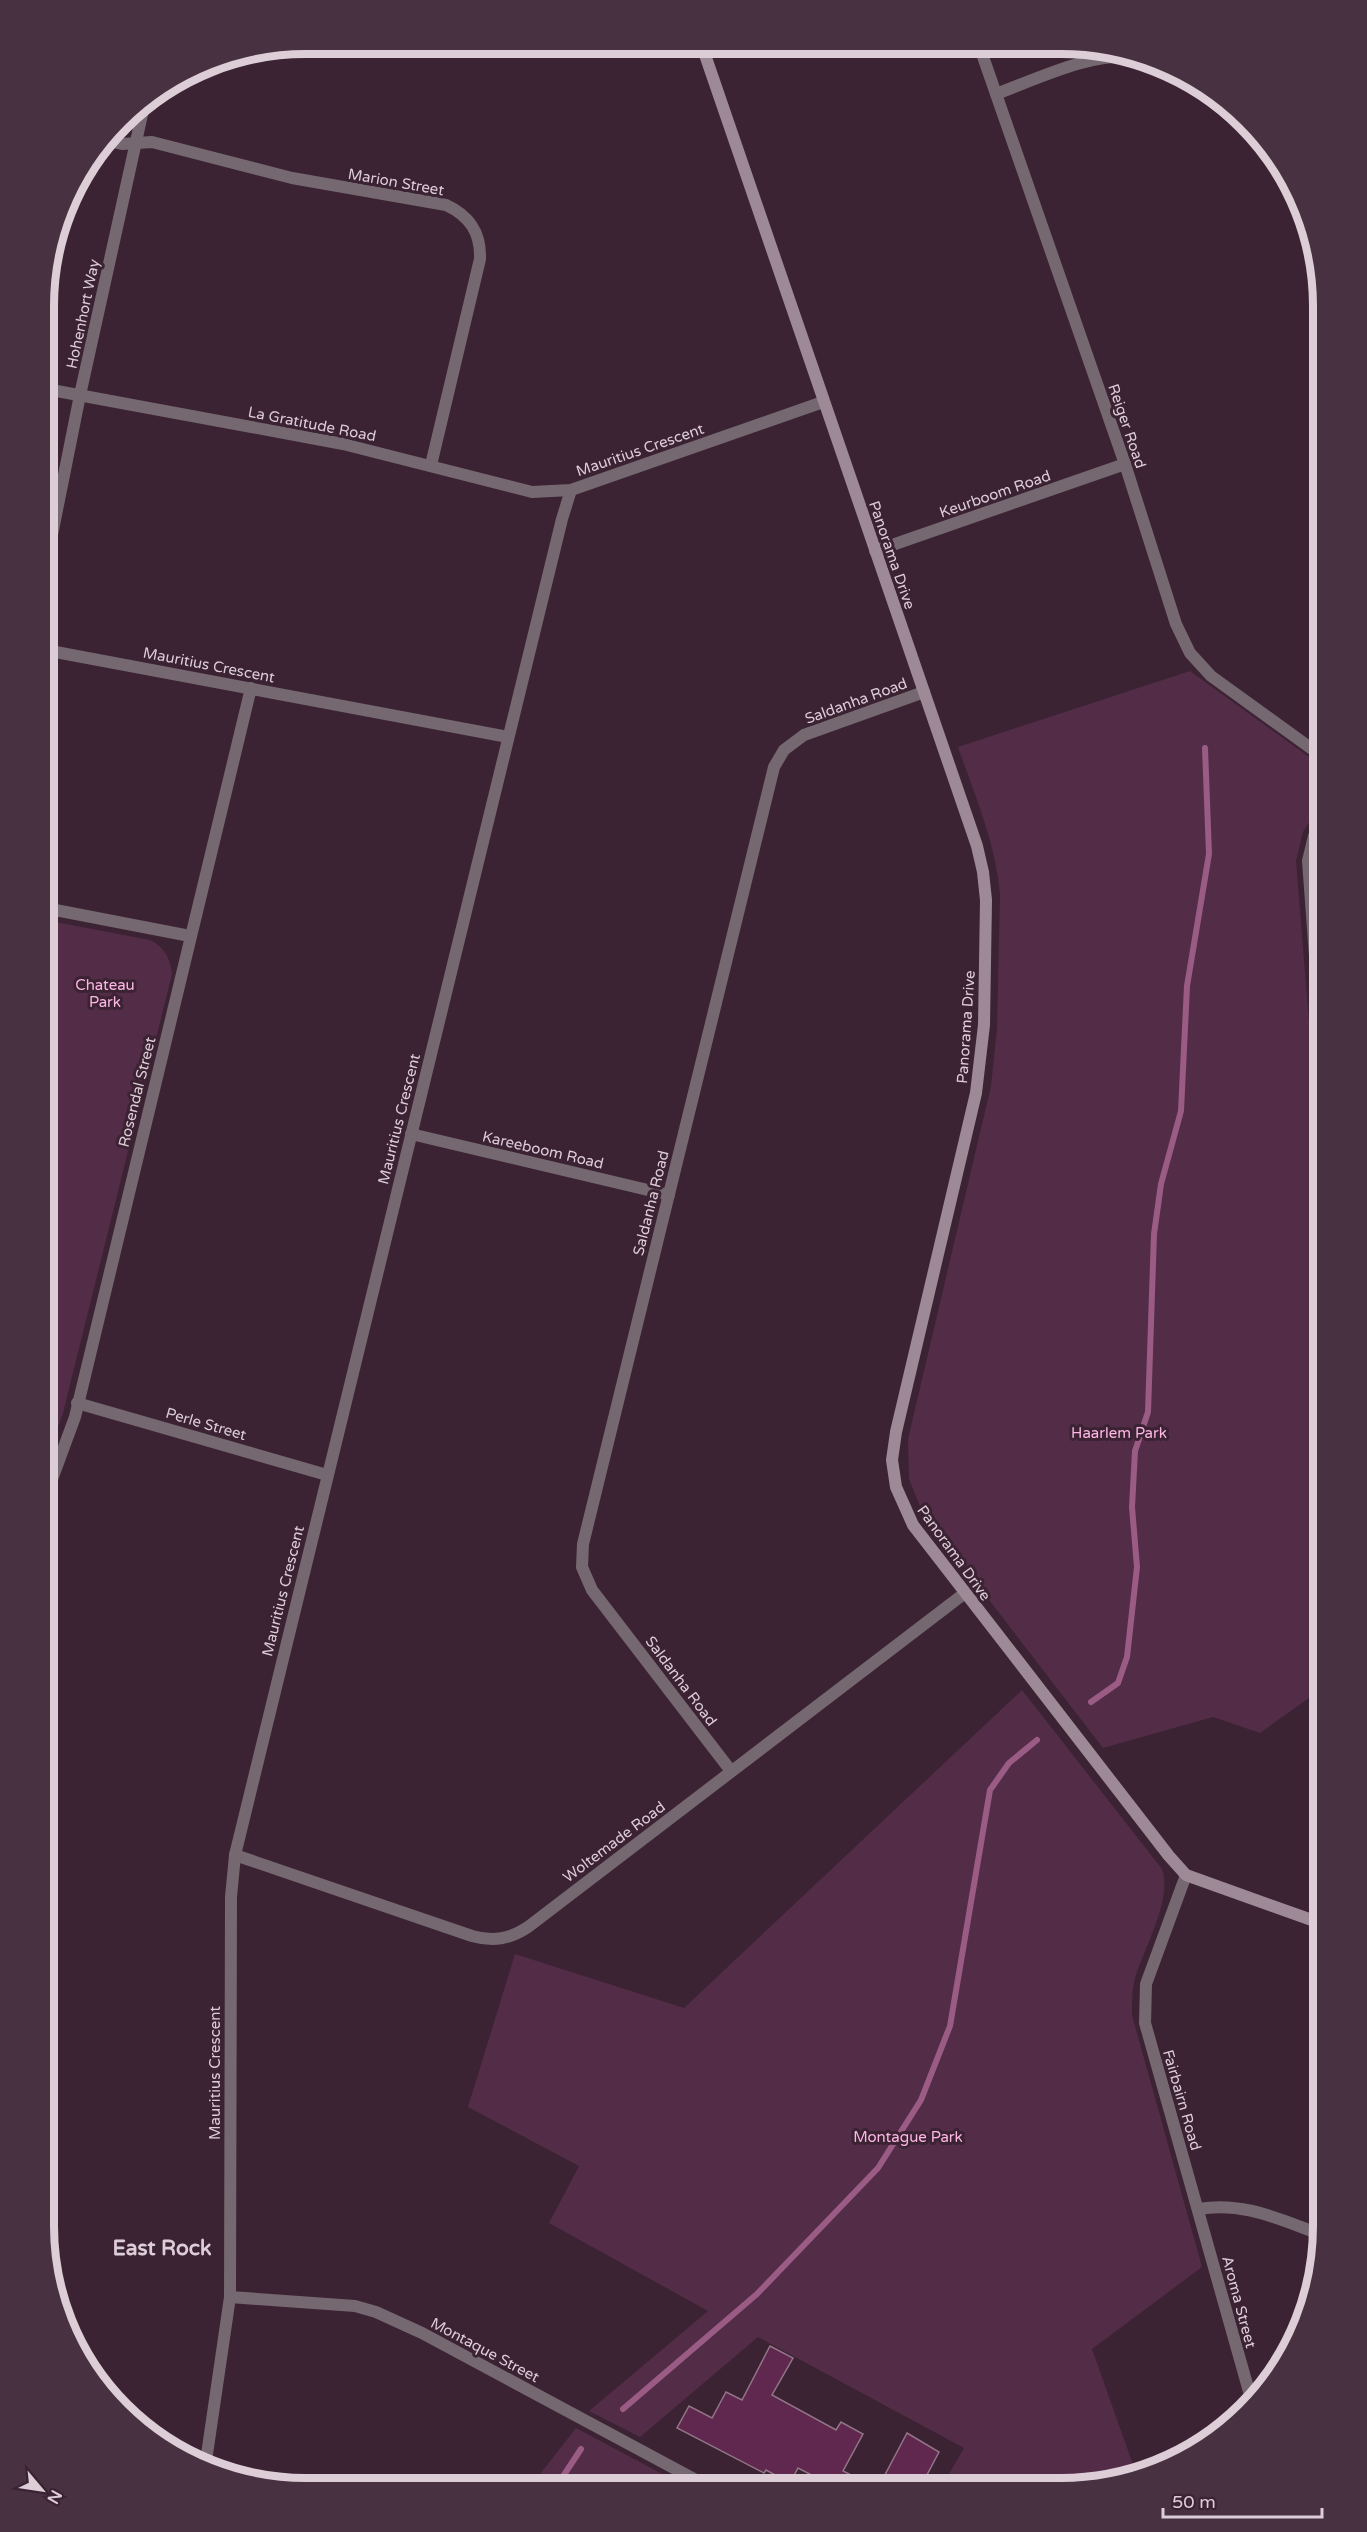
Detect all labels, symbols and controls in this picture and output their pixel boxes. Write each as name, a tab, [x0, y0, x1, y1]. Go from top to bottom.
street label: Marion Street	[346, 165, 446, 199]
street label: Hohenhort Way	[63, 258, 103, 370]
street label: Reiger Road	[1104, 381, 1150, 471]
street label: La Gratitude Road	[246, 403, 378, 445]
street label: Mauritius Crescent	[574, 420, 706, 480]
street label: Keurboom Road	[937, 467, 1053, 521]
street label: Panorama Drive	[865, 498, 919, 612]
street label: Mauritius Crescent	[142, 643, 277, 687]
street label: Saldanha Road	[802, 674, 910, 728]
street label: Panorama Drive	[953, 970, 979, 1084]
park label: Chateau Park	[75, 976, 135, 1011]
street label: Rosendal Street	[115, 1035, 159, 1149]
street label: Mauritius Crescent	[374, 1052, 424, 1186]
street label: Kareeboom Road	[481, 1127, 605, 1173]
street label: Saldanha Road	[629, 1149, 673, 1257]
street label: Perle Street	[164, 1404, 249, 1444]
park label: Haarlem Park	[1071, 1424, 1167, 1442]
street label: Panorama Drive	[913, 1502, 995, 1604]
street label: Mauritius Crescent	[258, 1524, 308, 1658]
street label: Saldanha Road	[641, 1633, 721, 1729]
street label: Woltemade Road	[559, 1798, 669, 1886]
street label: Mauritius Crescent	[206, 2006, 224, 2140]
street label: Fairbairn Road	[1159, 2048, 1205, 2152]
park label: Montague Park	[853, 2128, 963, 2146]
district label: East Rock	[113, 2236, 212, 2261]
street label: Aroma Street	[1218, 2254, 1260, 2350]
street label: Montaque Street	[428, 2314, 543, 2386]
north arrow	[12, 2460, 72, 2520]
scale bar	[1163, 2481, 1322, 2519]
text: N	[42, 2486, 66, 2507]
text: 50 m	[1172, 2491, 1216, 2513]

